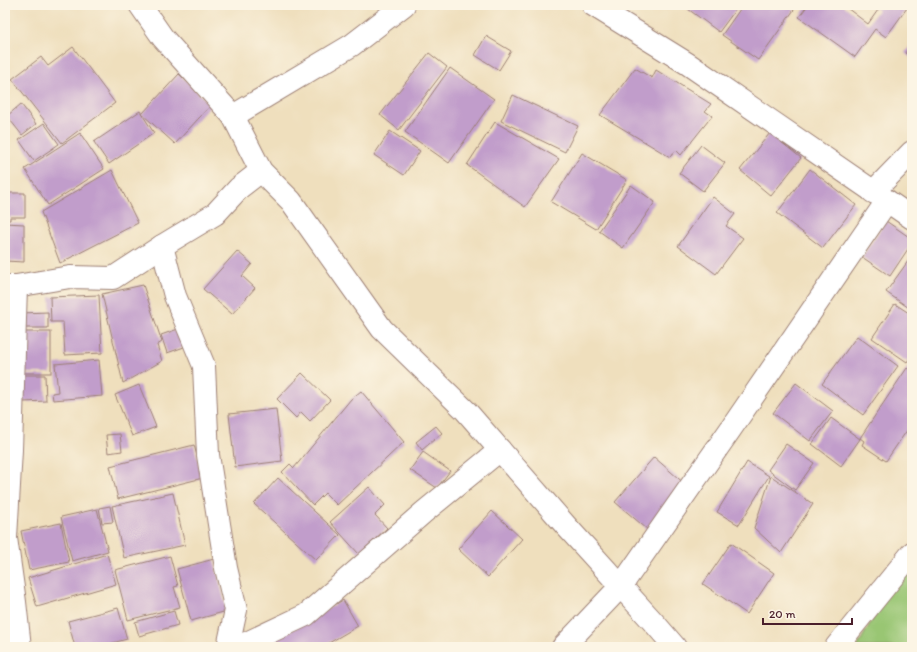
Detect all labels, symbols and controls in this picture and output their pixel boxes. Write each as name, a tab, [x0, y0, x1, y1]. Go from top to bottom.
scale bar	[763, 600, 852, 626]
text: 20 m	[769, 607, 796, 621]

